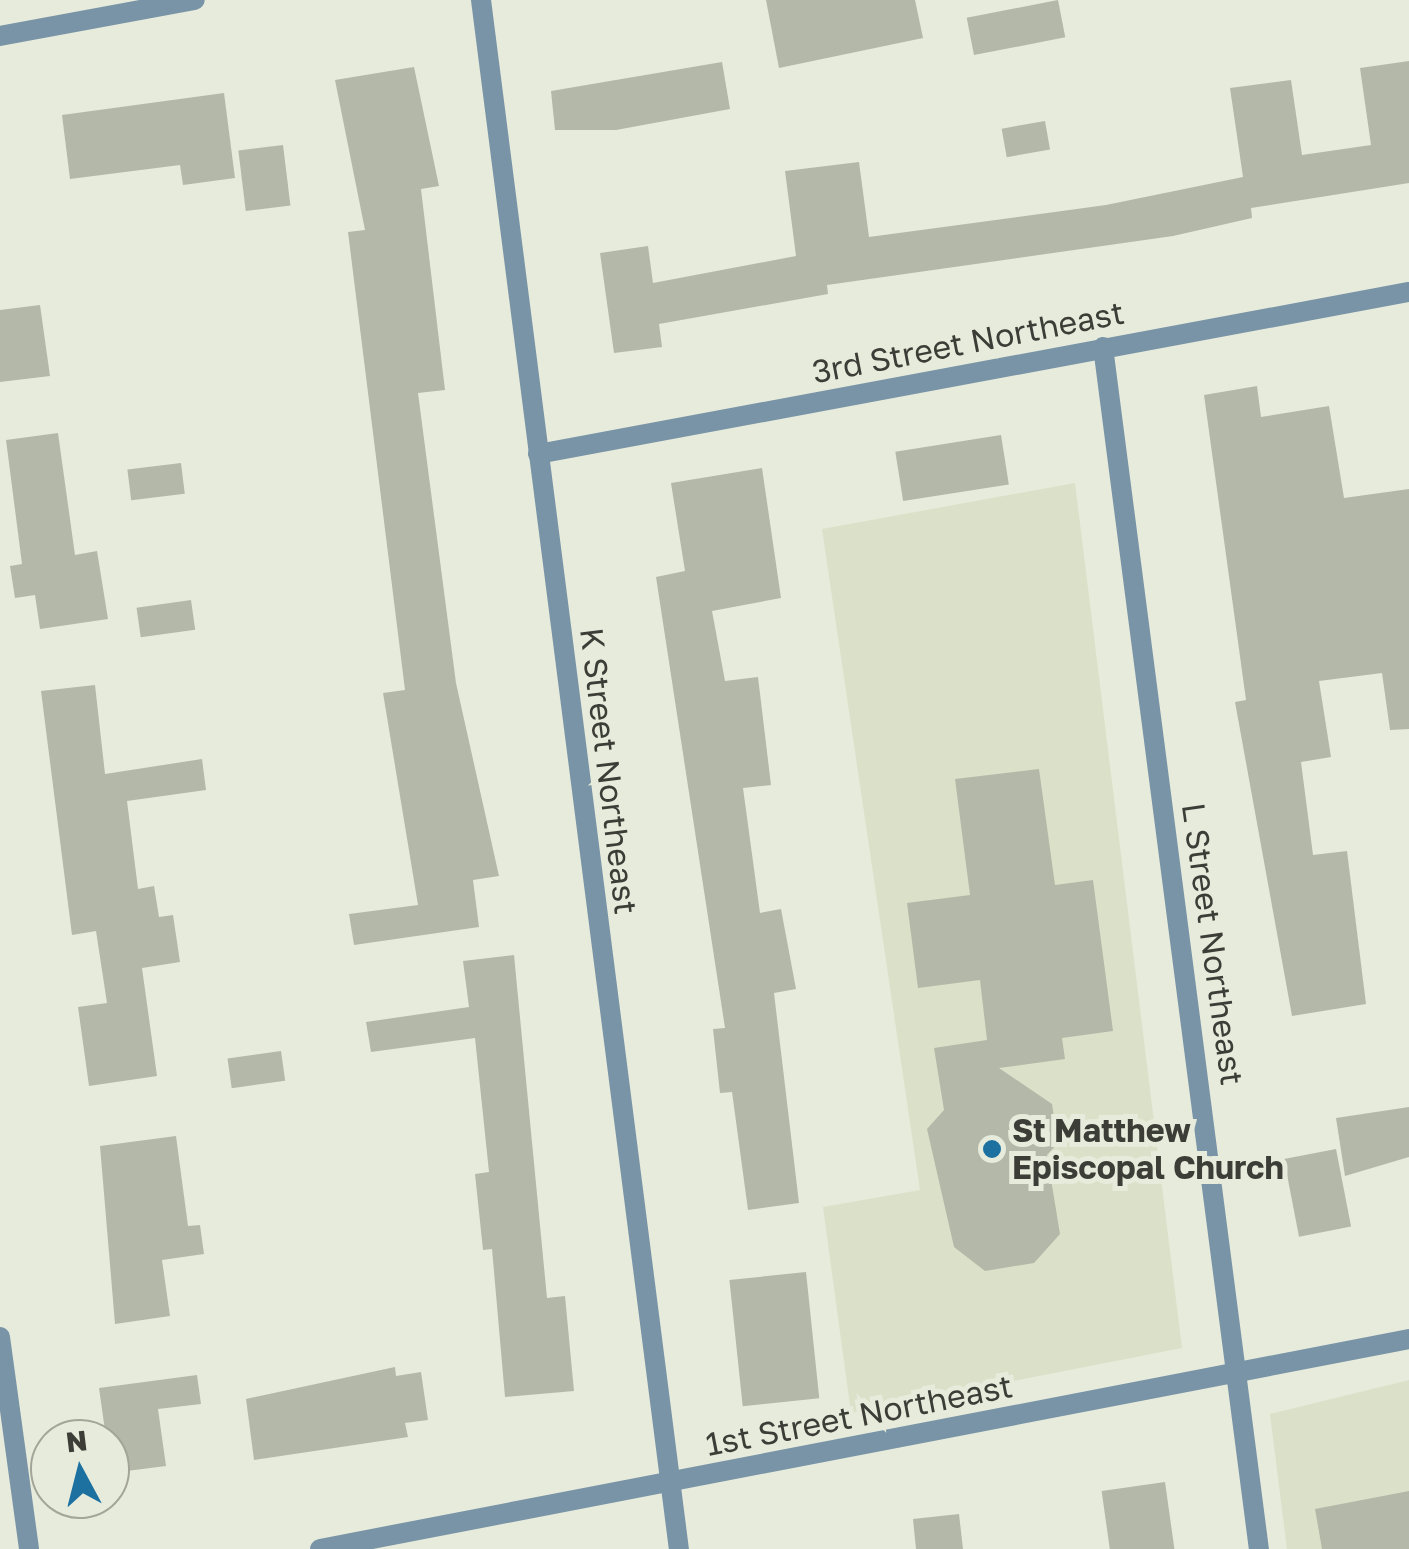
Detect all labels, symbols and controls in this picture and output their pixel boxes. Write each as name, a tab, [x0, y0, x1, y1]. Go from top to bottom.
street label: 3rd Street Northeast	[809, 293, 1127, 391]
street label: K Street Northeast	[572, 626, 646, 916]
street label: L Street Northeast	[1174, 800, 1252, 1088]
place label: St Matthew Episcopal Church	[1012, 1112, 1284, 1187]
marker: St Matthew Episcopal Church	[981, 1138, 1003, 1160]
street label: 1st Street Northeast	[702, 1366, 1016, 1464]
north arrow	[30, 1419, 130, 1519]
text: N	[64, 1423, 89, 1458]

